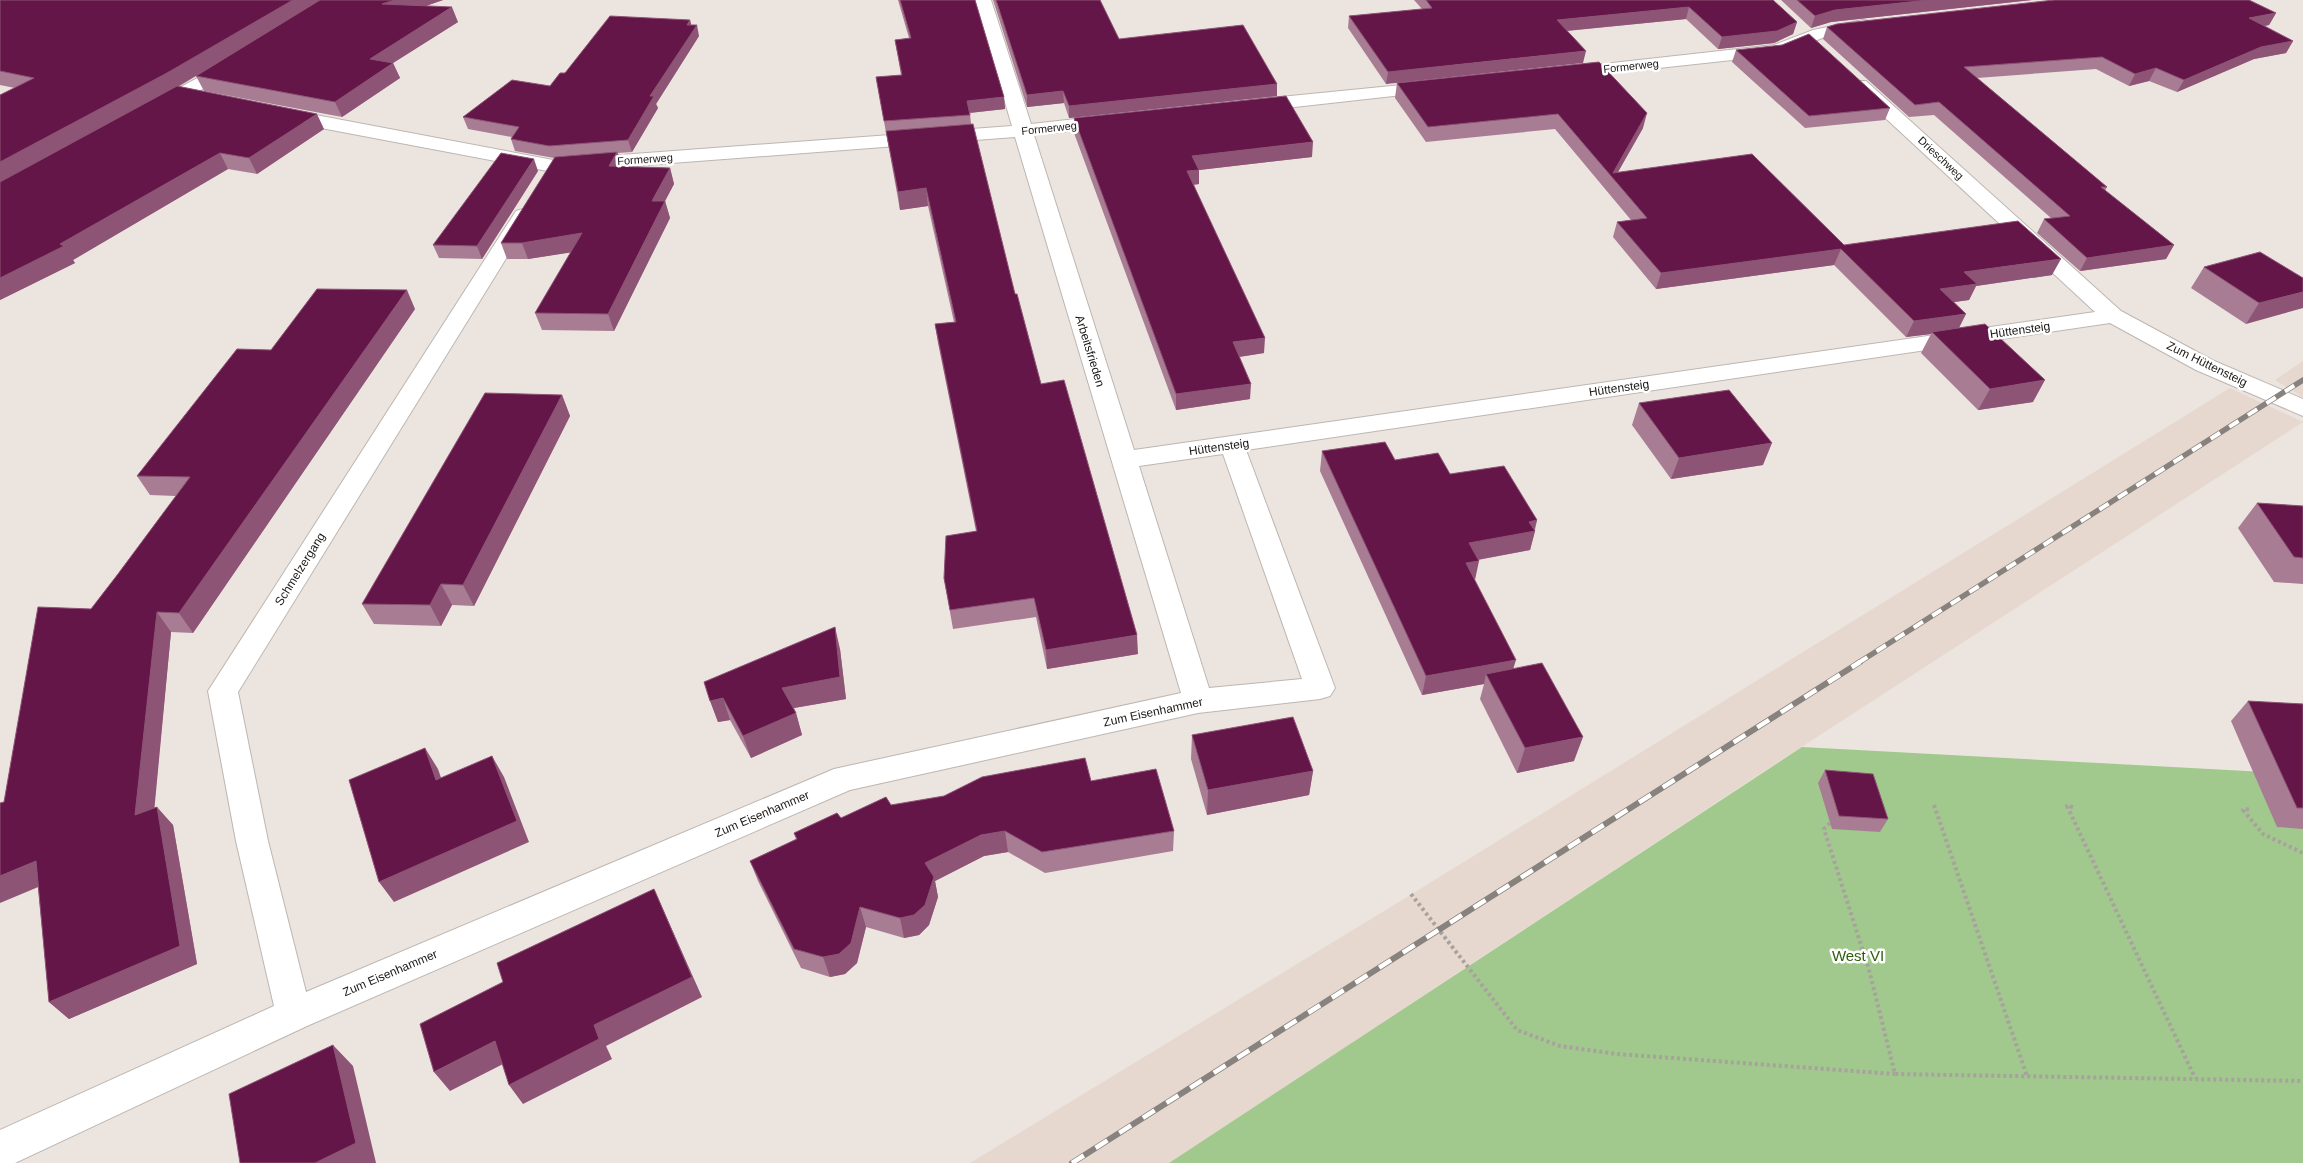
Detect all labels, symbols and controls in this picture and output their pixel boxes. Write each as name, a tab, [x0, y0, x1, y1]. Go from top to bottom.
street label: Formerweg	[1603, 57, 1659, 75]
street label: Formerweg	[1021, 119, 1077, 137]
street label: Drieschweg	[1916, 134, 1966, 182]
street label: Formerweg	[617, 151, 673, 167]
street label: Arbeitsfrieden	[1072, 314, 1108, 388]
street label: Hüttensteig	[1989, 319, 2051, 341]
street label: Zum Hüttensteig	[2164, 338, 2250, 390]
street label: Hüttensteig	[1588, 377, 1650, 399]
street label: Hüttensteig	[1188, 436, 1250, 458]
street label: Schmelzergang	[272, 530, 328, 608]
street label: Zum Eisenhammer	[1102, 695, 1204, 729]
street label: Zum Eisenhammer	[713, 788, 811, 840]
street label: Zum Eisenhammer	[341, 947, 439, 999]
park label: West VI	[1832, 947, 1884, 964]

